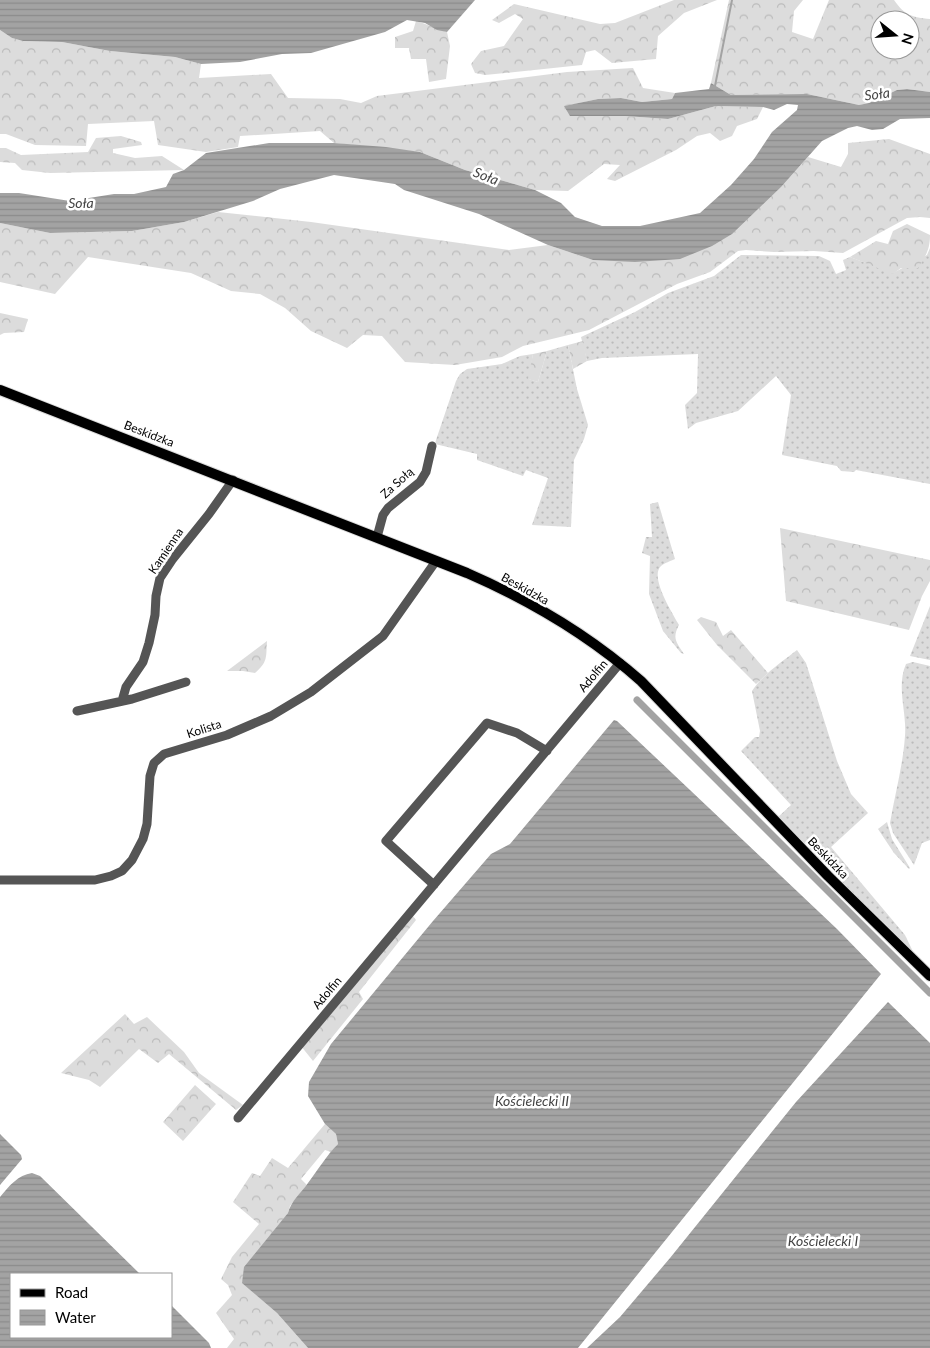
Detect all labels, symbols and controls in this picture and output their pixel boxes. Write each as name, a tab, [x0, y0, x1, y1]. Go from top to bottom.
north arrow	[870, 10, 920, 60]
text: N	[898, 31, 918, 47]
water label: Soła	[863, 84, 891, 103]
water label: Soła	[471, 163, 501, 188]
water label: Soła	[68, 194, 94, 211]
street label: Beskidzka	[122, 417, 176, 450]
street label: Za Sołą	[377, 464, 416, 501]
street label: Kamienna	[145, 525, 186, 577]
street label: Beskidzka	[499, 569, 552, 608]
street label: Adolfin	[575, 656, 611, 695]
street label: Kolista	[185, 716, 223, 741]
street label: Beskidzka	[805, 834, 852, 882]
street label: Adolfin	[309, 973, 345, 1012]
water label: Kościelecki II	[495, 1092, 569, 1109]
water label: Kościelecki I	[788, 1232, 858, 1249]
legend	[10, 1273, 172, 1338]
text: Road	[55, 1283, 88, 1301]
text: Water	[55, 1308, 96, 1326]

